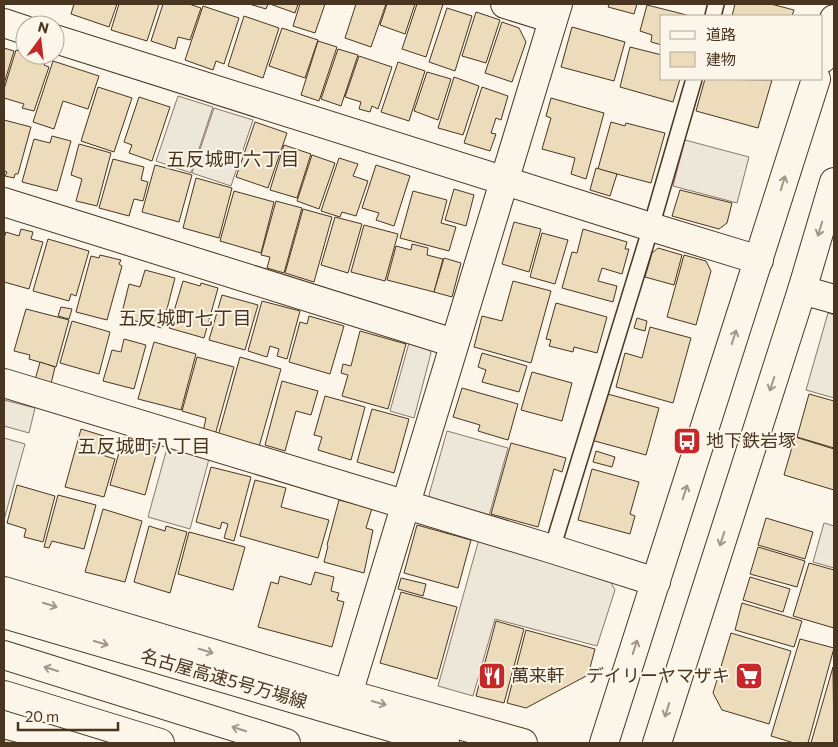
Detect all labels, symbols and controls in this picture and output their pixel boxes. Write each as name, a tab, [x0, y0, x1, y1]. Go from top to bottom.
north arrow	[15, 15, 65, 65]
legend	[660, 15, 823, 80]
text: N	[36, 17, 51, 37]
text: 道路	[706, 25, 736, 43]
text: 建物	[706, 50, 736, 68]
district label: 五反城町六丁目	[166, 147, 300, 170]
one-way arrow	[779, 175, 789, 191]
one-way arrow	[815, 220, 825, 236]
district label: 五反城町七丁目	[118, 306, 252, 329]
one-way arrow	[730, 330, 740, 346]
one-way arrow	[766, 375, 776, 391]
bus stop icon: 地下鉄岩塚	[672, 426, 702, 456]
place label: 地下鉄岩塚	[706, 429, 796, 451]
district label: 五反城町八丁目	[77, 434, 211, 457]
one-way arrow	[680, 485, 690, 501]
one-way arrow	[717, 530, 727, 546]
one-way arrow	[42, 600, 58, 610]
one-way arrow	[92, 638, 108, 648]
one-way arrow	[631, 640, 640, 655]
street label: 名古屋高速5号万場線	[138, 644, 310, 712]
one-way arrow	[198, 647, 214, 657]
restaurant icon: 萬来軒	[477, 661, 507, 691]
supermarket icon: デイリーヤマザキ	[734, 661, 764, 691]
one-way arrow	[43, 664, 59, 673]
place label: 萬来軒	[511, 664, 565, 686]
place label: デイリーヤマザキ	[586, 664, 730, 686]
one-way arrow	[370, 698, 386, 708]
scale bar	[18, 700, 118, 732]
one-way arrow	[662, 702, 672, 718]
text: 20 m	[25, 707, 59, 725]
one-way arrow	[231, 723, 247, 733]

